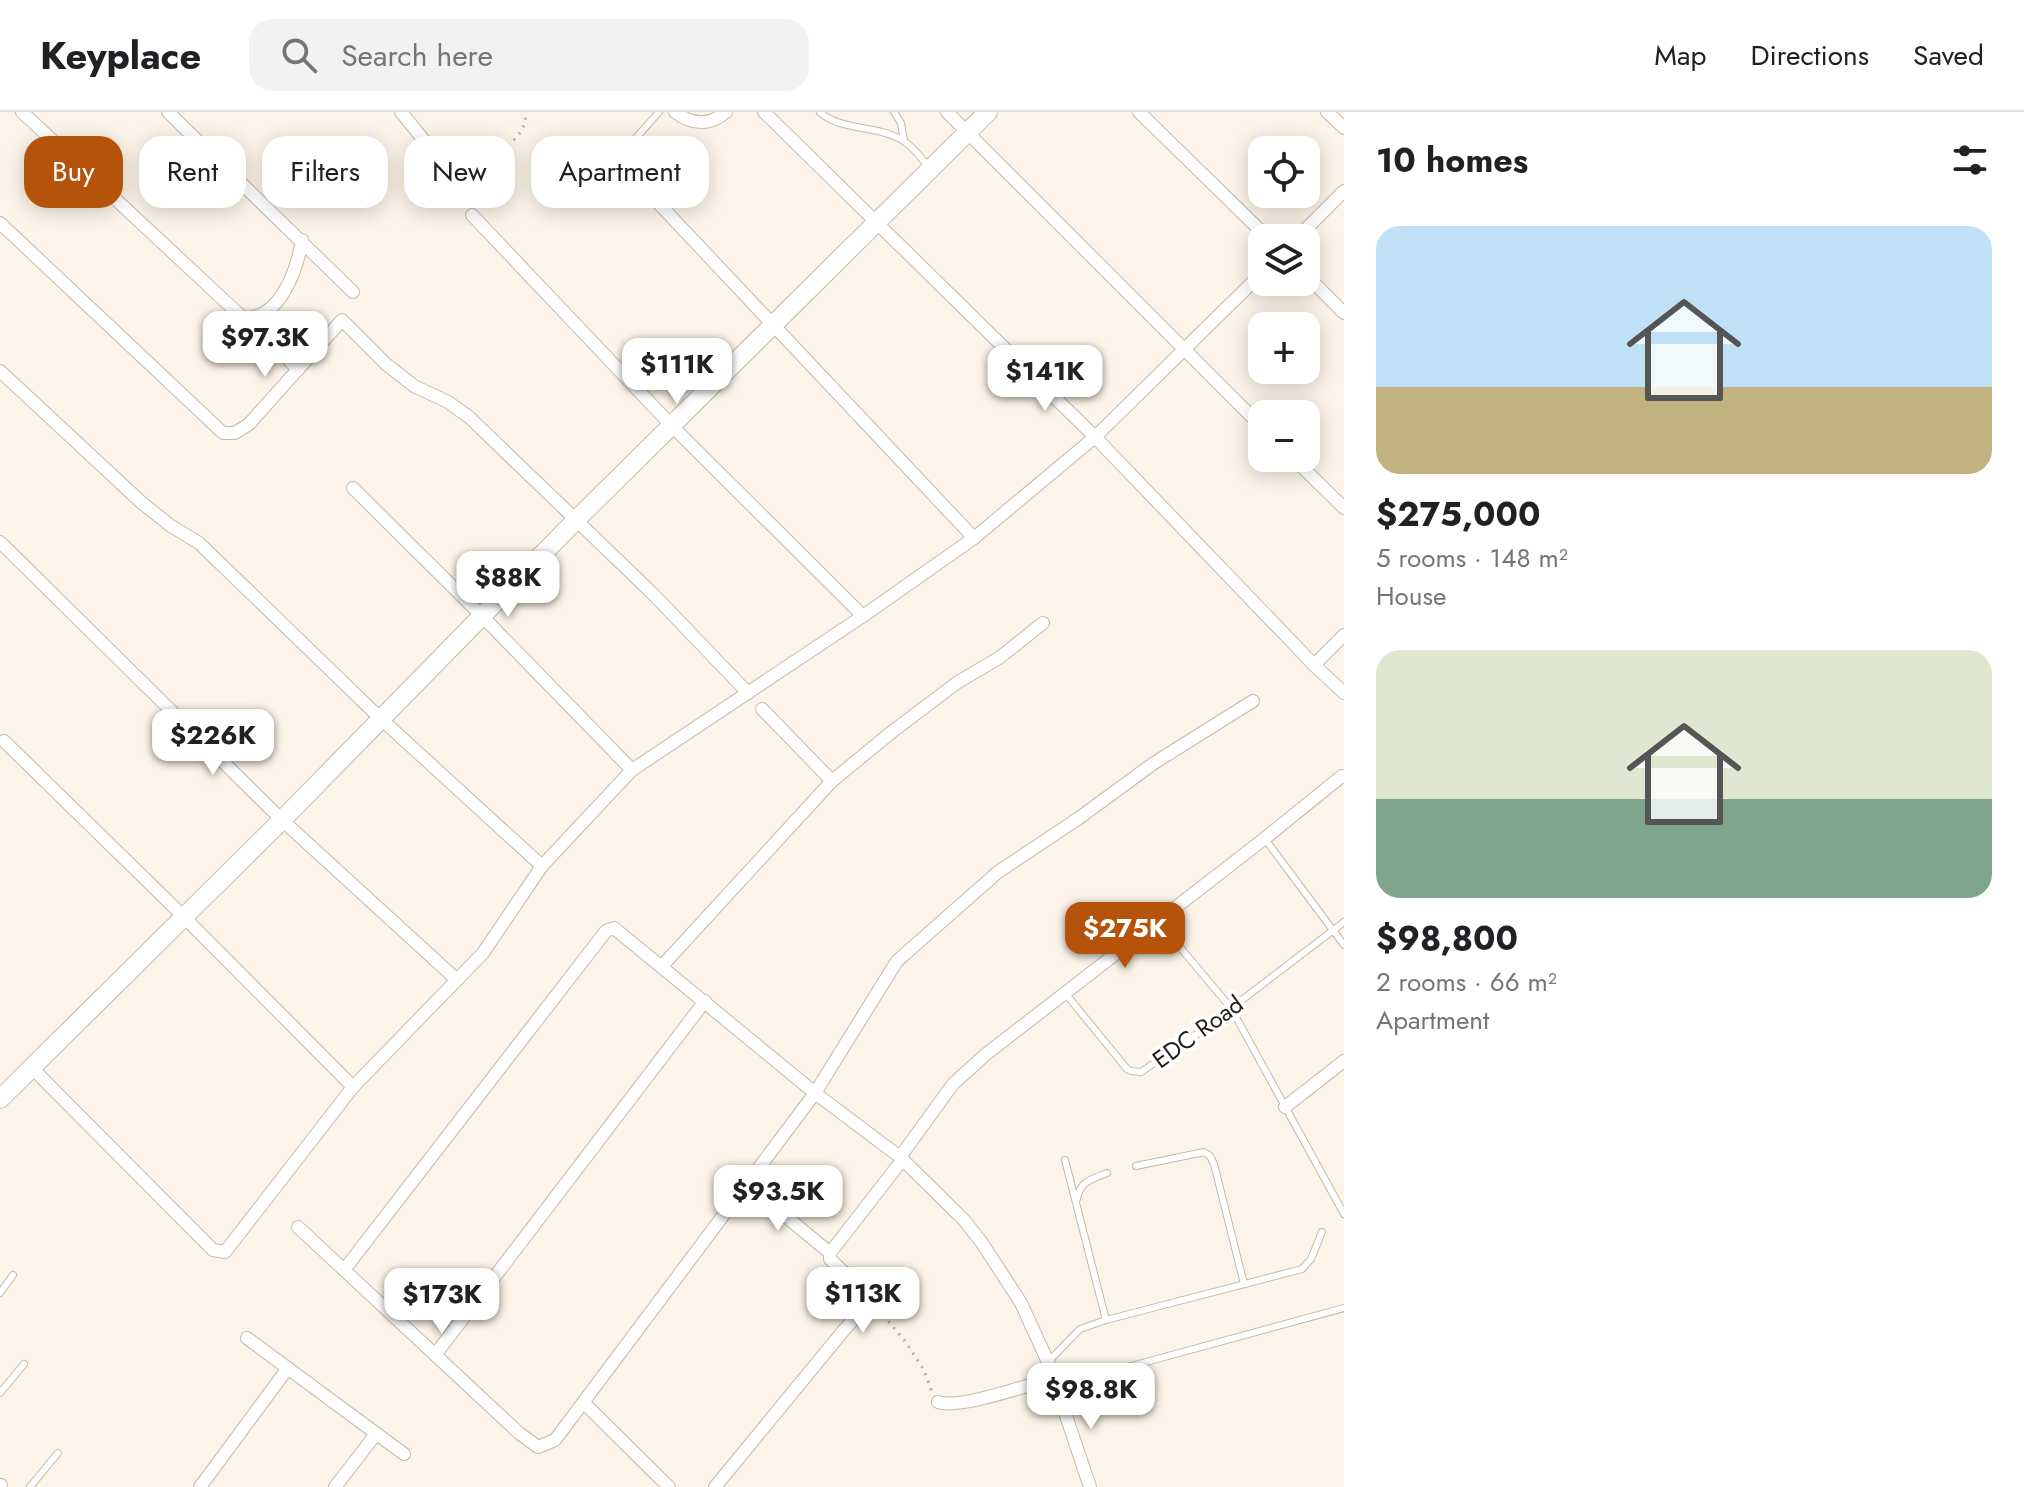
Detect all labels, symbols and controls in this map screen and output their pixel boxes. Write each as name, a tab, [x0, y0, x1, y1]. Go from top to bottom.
search box	[249, 19, 809, 91]
text: Keyplace	[40, 28, 201, 83]
icon: search	[277, 33, 321, 77]
text: Search here	[341, 34, 493, 77]
text: Map	[1654, 35, 1706, 76]
text: Directions	[1750, 35, 1869, 76]
text: Saved	[1913, 35, 1984, 76]
chip: Buy	[24, 136, 123, 208]
chip: Rent	[139, 136, 246, 208]
chip: Filters	[262, 136, 388, 208]
chip: New	[404, 136, 515, 208]
chip: Apartment	[531, 136, 709, 208]
map controls	[1248, 136, 1320, 472]
button: locate	[1248, 136, 1320, 208]
text: 10 homes	[1376, 136, 1528, 185]
icon: filters	[1948, 138, 1992, 182]
button: layers	[1248, 224, 1320, 296]
icon: home	[1612, 278, 1756, 422]
pin: $97.3K	[200, 311, 330, 379]
button: +	[1248, 312, 1320, 384]
text: $97.3K	[221, 318, 309, 356]
pin: $111K	[621, 338, 733, 406]
text: $111K	[640, 345, 714, 383]
pin: $141K	[989, 345, 1101, 413]
text: $141K	[1006, 352, 1084, 390]
button: −	[1248, 400, 1320, 472]
text: $275,000	[1376, 490, 1540, 539]
text: 5 rooms · 148 m²	[1376, 539, 1568, 577]
pin: $88K	[461, 551, 555, 619]
text: $88K	[475, 558, 541, 596]
text: House	[1376, 577, 1446, 615]
icon: home	[1612, 702, 1756, 846]
pin: $226K	[157, 709, 269, 777]
text: $226K	[170, 716, 256, 754]
pin: $275K	[1069, 902, 1181, 970]
text: $275K	[1083, 909, 1167, 947]
text: $98,800	[1376, 914, 1518, 963]
text: 2 rooms · 66 m²	[1376, 963, 1557, 1001]
street label: EDC Road	[1145, 987, 1250, 1077]
text: Apartment	[1376, 1001, 1489, 1039]
pin: $93.5K	[713, 1165, 843, 1233]
text: $93.5K	[732, 1172, 824, 1210]
pin: $113K	[807, 1267, 919, 1335]
pin: $173K	[386, 1268, 498, 1336]
text: $113K	[825, 1274, 901, 1312]
text: $173K	[402, 1275, 482, 1313]
pin: $98.8K	[1026, 1363, 1156, 1431]
text: $98.8K	[1045, 1370, 1137, 1408]

